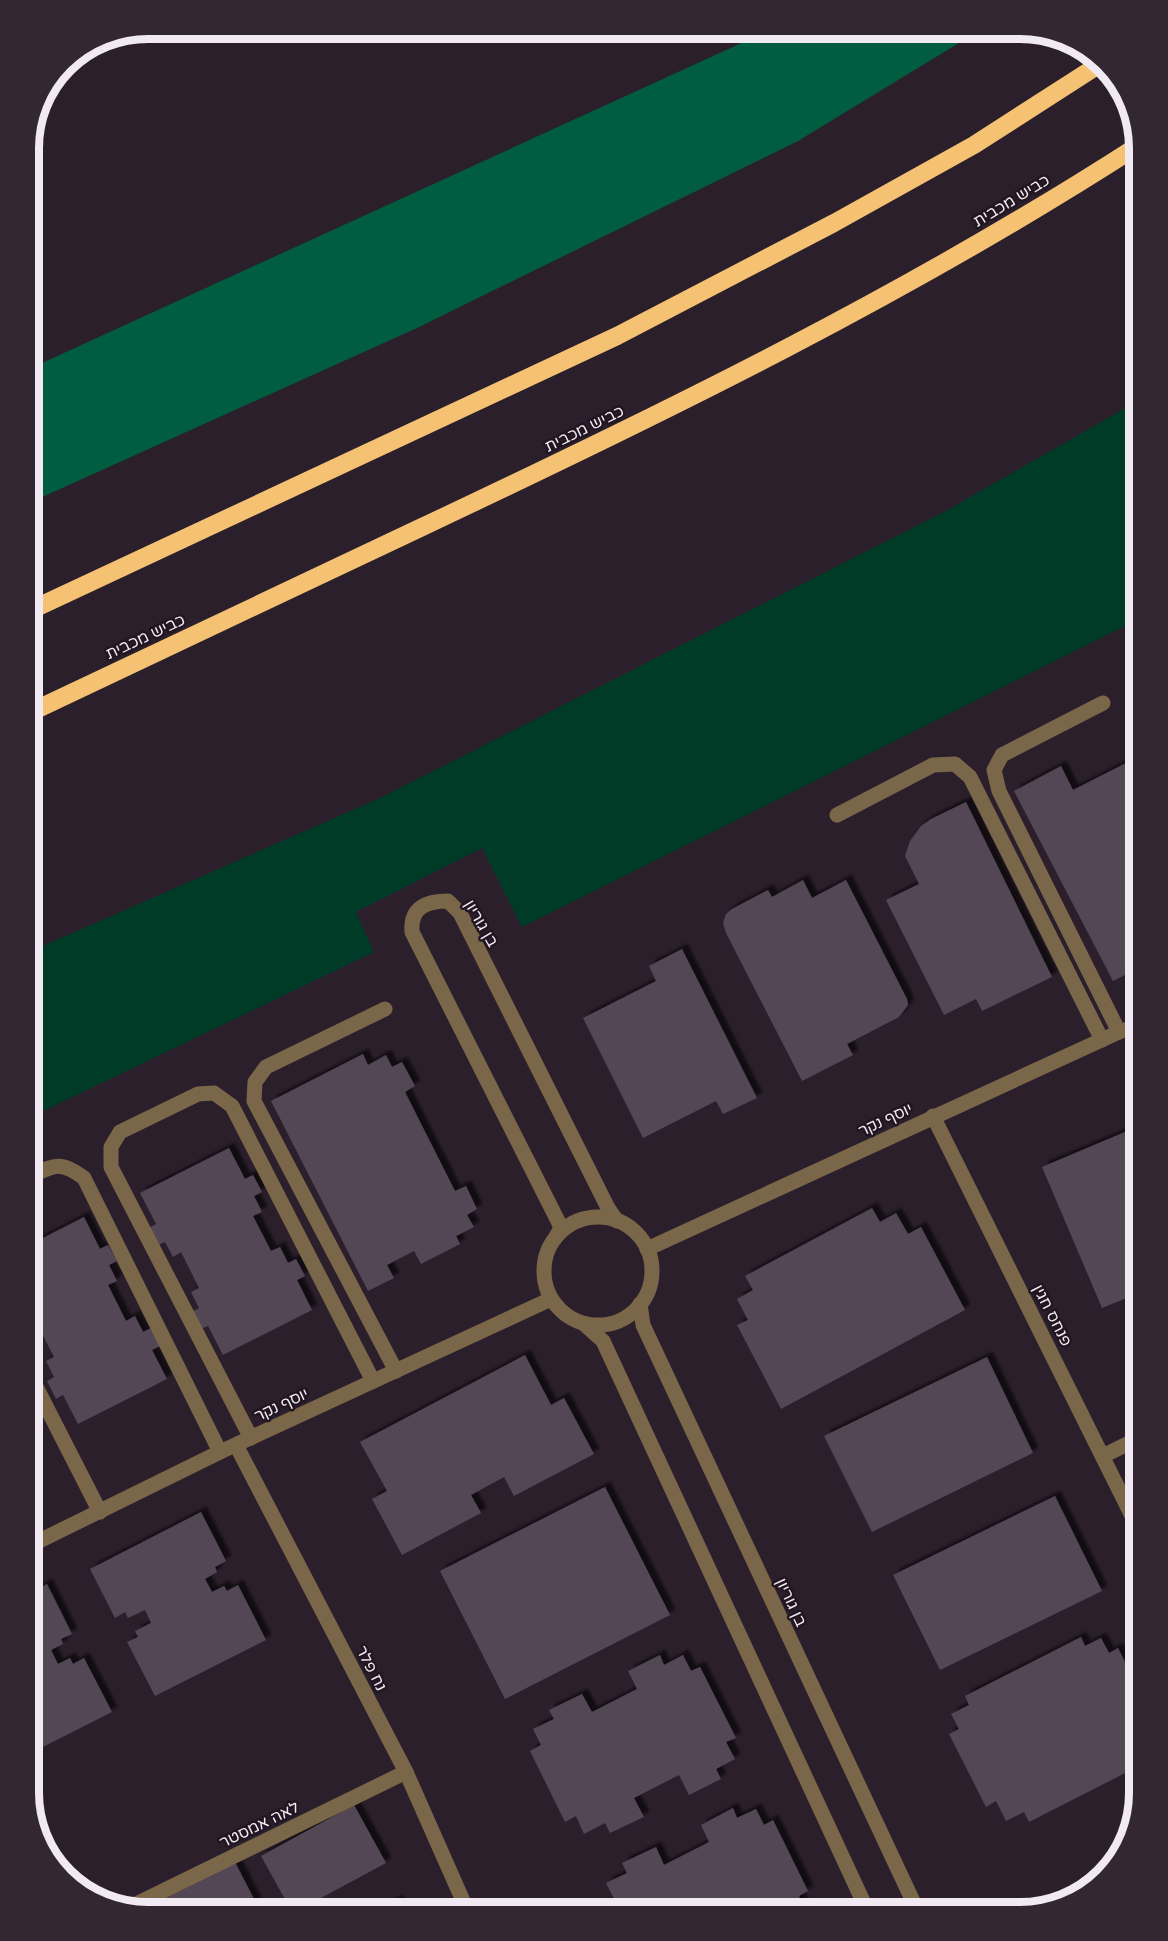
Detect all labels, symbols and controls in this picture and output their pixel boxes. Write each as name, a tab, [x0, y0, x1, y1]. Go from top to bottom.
street label: כביש מכבית	[970, 170, 1053, 232]
street label: כביש מכבית	[542, 401, 627, 457]
street label: כביש מכבית	[102, 610, 188, 664]
street label: בן גוריון	[460, 896, 503, 951]
street label: יוסף נקר	[855, 1099, 916, 1141]
street label: פנחס חגין	[1028, 1281, 1076, 1350]
street label: יוסף נקר	[251, 1384, 312, 1426]
street label: בן גוריון	[771, 1575, 811, 1630]
street label: נח פלר	[351, 1642, 391, 1695]
street label: לאה אמסטר	[216, 1797, 303, 1853]

